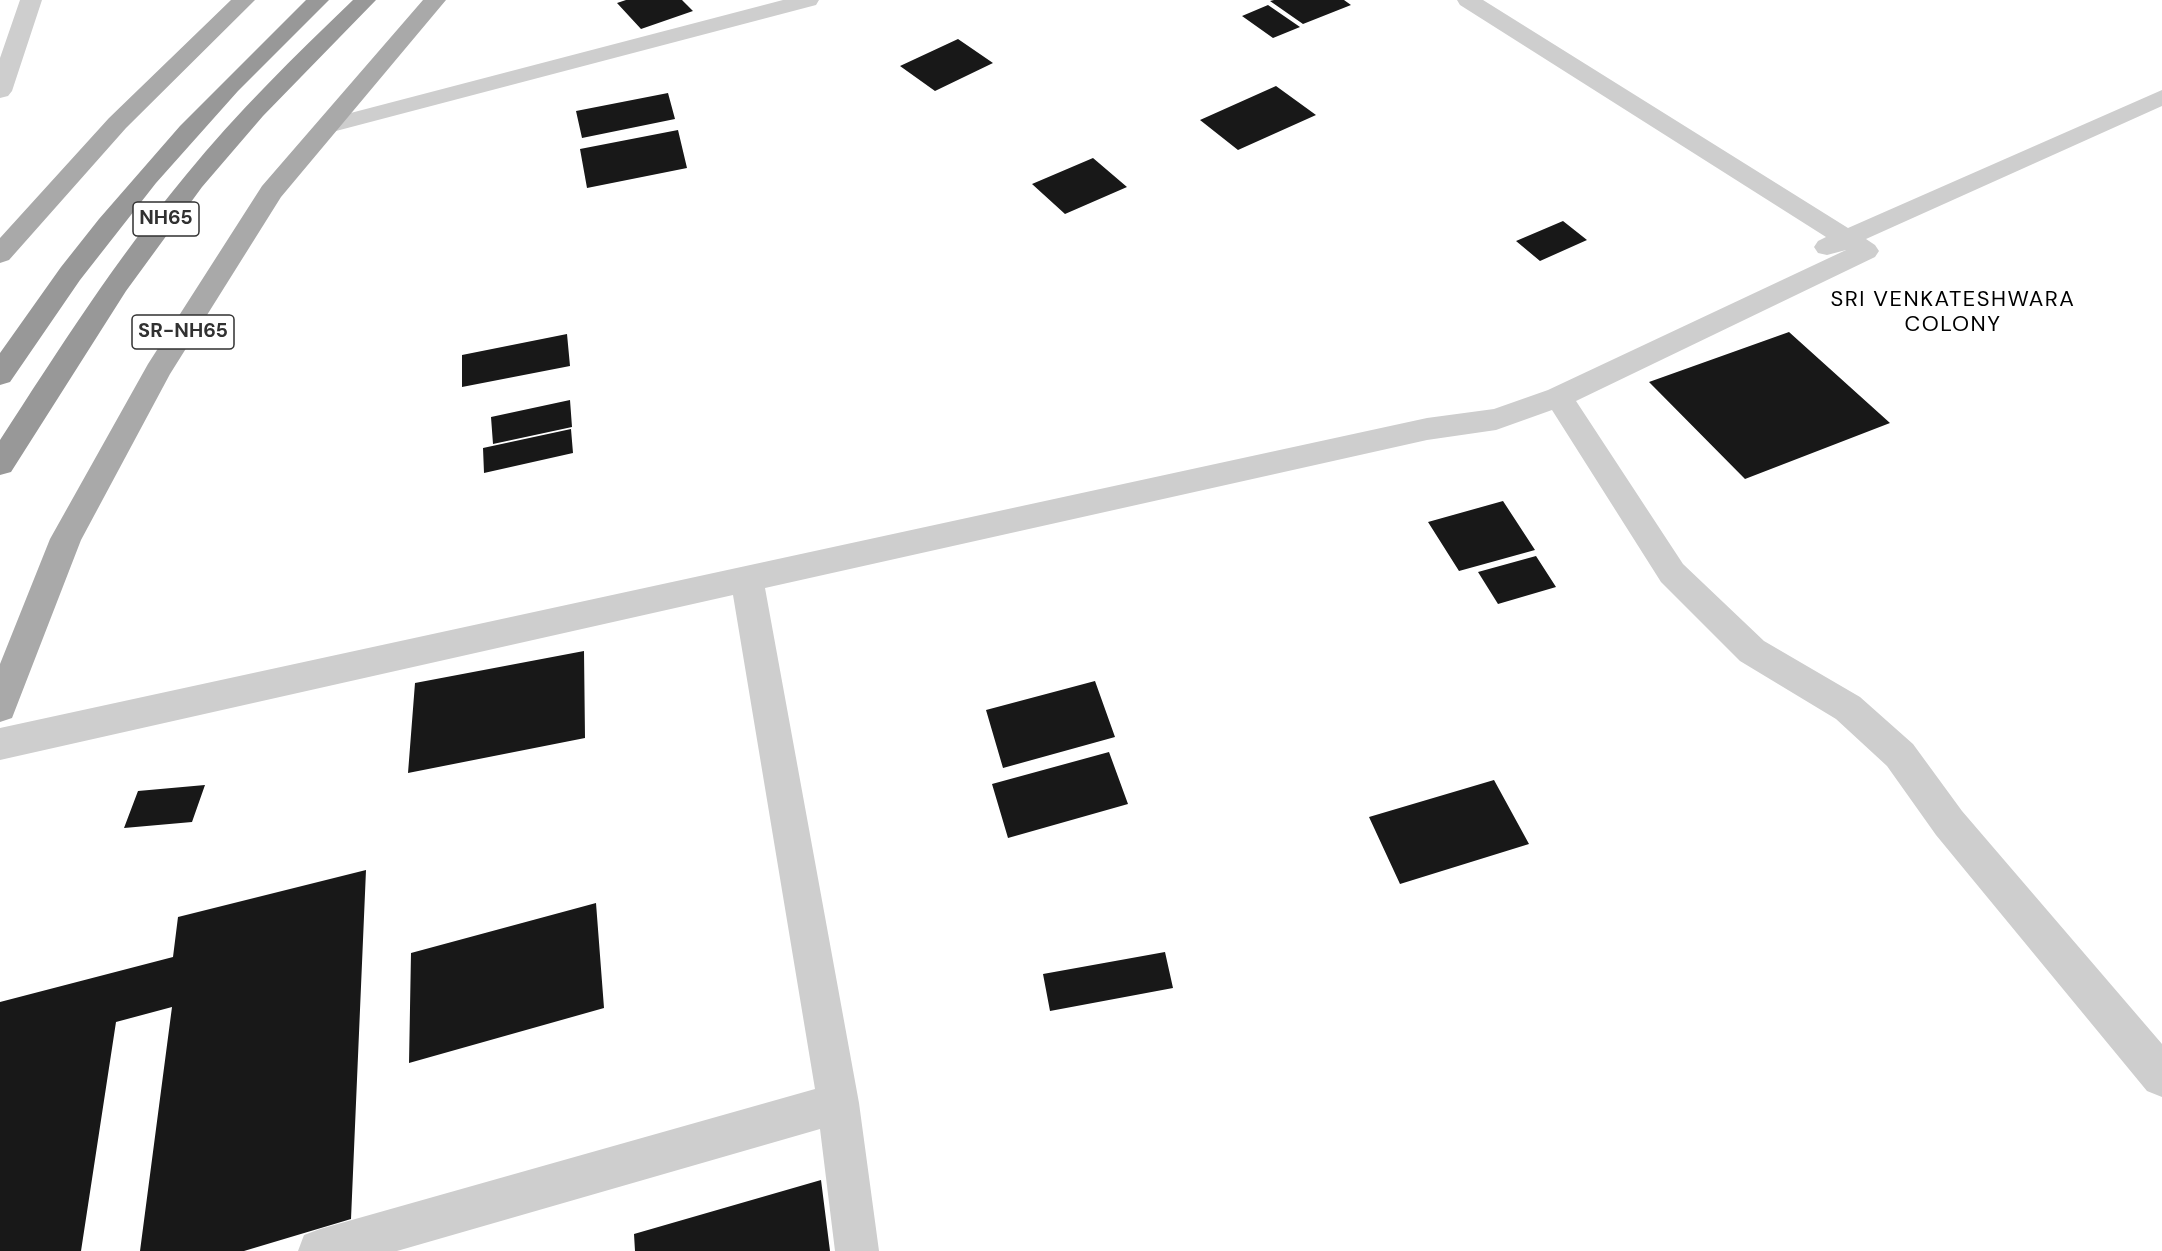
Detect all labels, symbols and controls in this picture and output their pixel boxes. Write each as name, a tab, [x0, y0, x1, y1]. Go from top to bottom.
road number: NH65	[133, 202, 199, 236]
district label: SRI VENKATESHWARA COLONY	[1831, 287, 2075, 338]
road number: SR-NH65	[132, 315, 234, 349]

